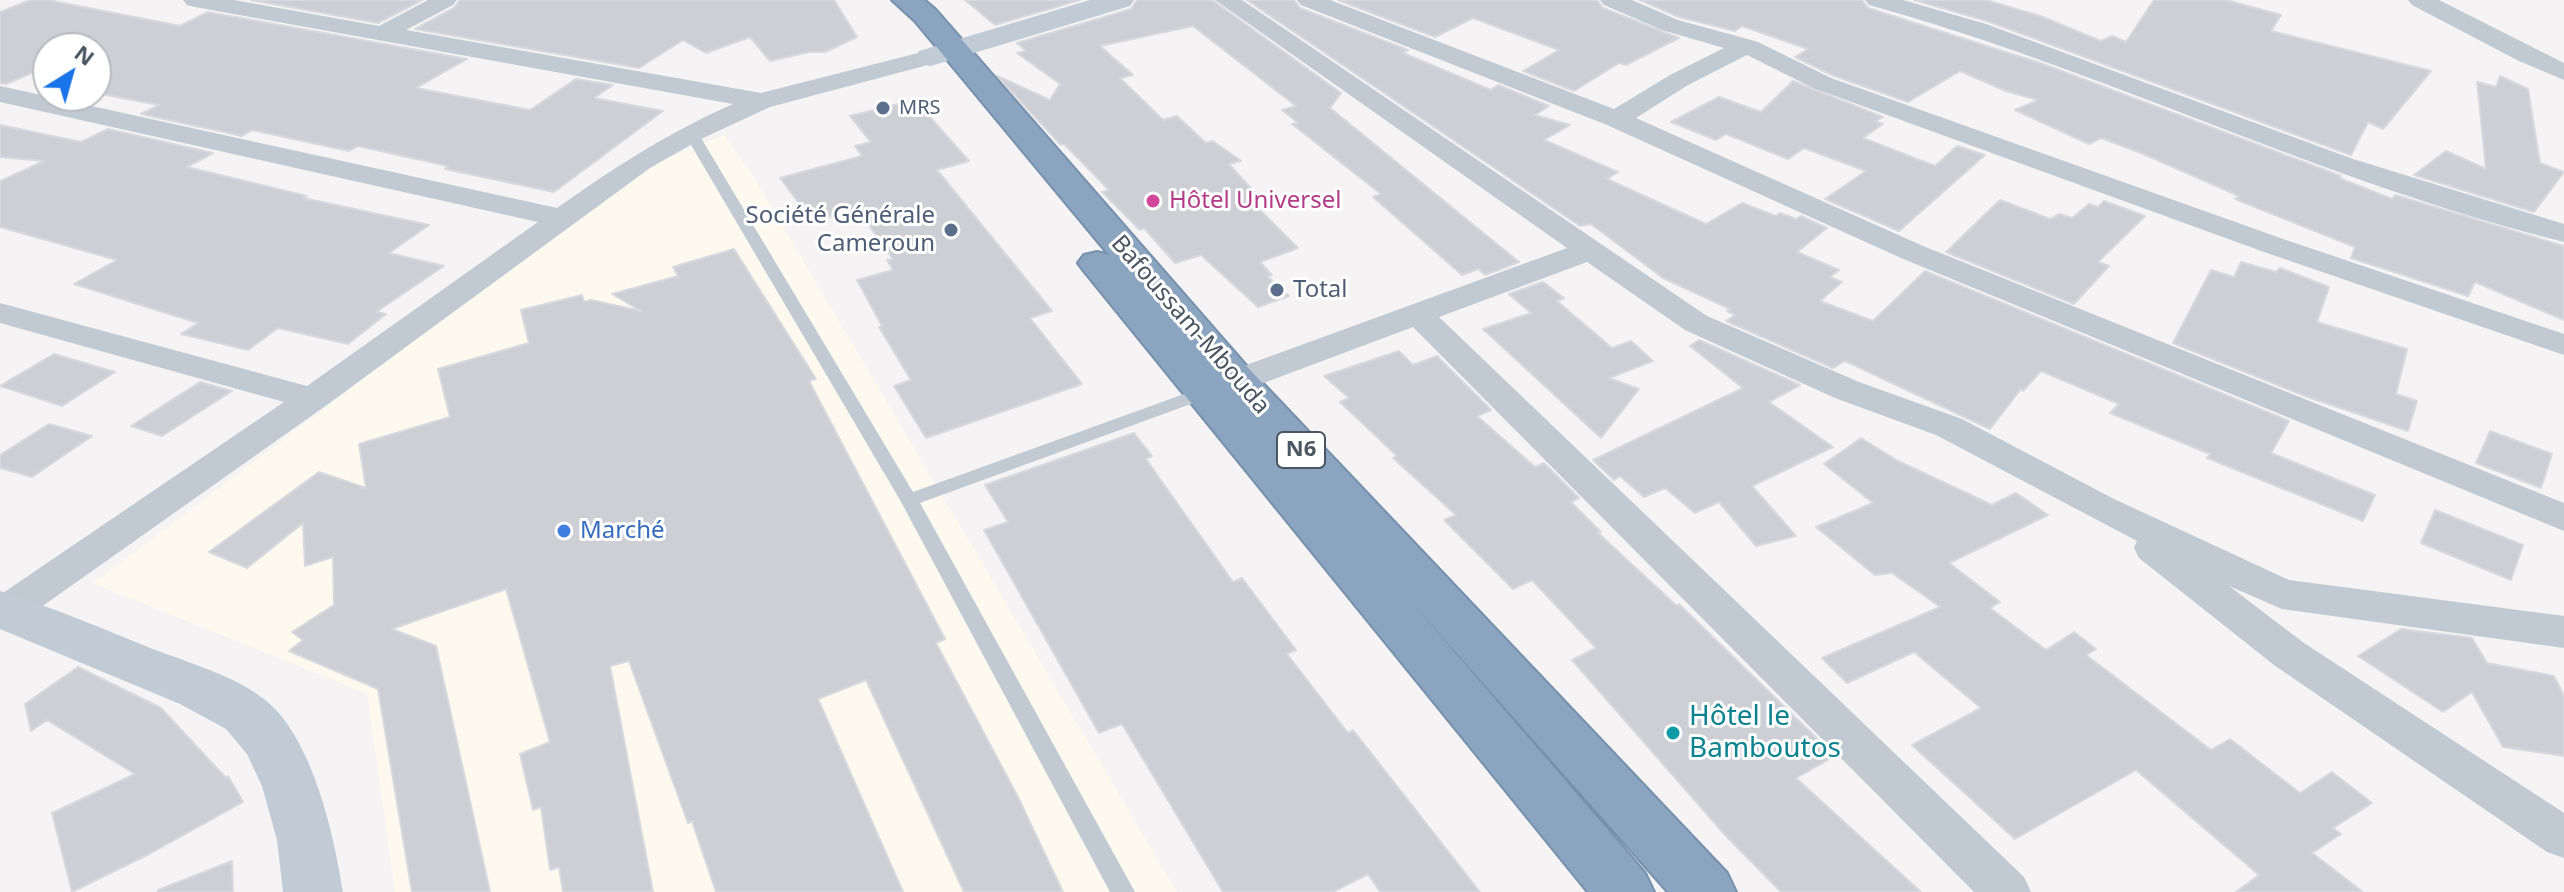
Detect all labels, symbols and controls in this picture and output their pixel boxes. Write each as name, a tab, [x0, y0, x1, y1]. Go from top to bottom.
north arrow	[32, 32, 112, 112]
text: N	[69, 37, 101, 72]
place label: MRS	[899, 96, 941, 120]
marker: MRS	[874, 99, 892, 117]
place label: Hôtel Universel	[1169, 187, 1341, 215]
marker: Hôtel Universel	[1144, 192, 1162, 210]
place label: Société Générale Cameroun	[746, 202, 935, 258]
marker: Société Générale Cameroun	[942, 221, 960, 239]
street label: Bafoussam-Mbouda	[1105, 230, 1275, 420]
place label: Total	[1293, 276, 1348, 304]
marker: Total	[1268, 281, 1286, 299]
road number: N6	[1277, 432, 1325, 468]
place label: Marché	[580, 517, 665, 545]
marker: Marché	[555, 522, 573, 540]
place label: Hôtel le Bamboutos	[1689, 700, 1841, 766]
marker: Hôtel le Bamboutos	[1664, 724, 1682, 742]

